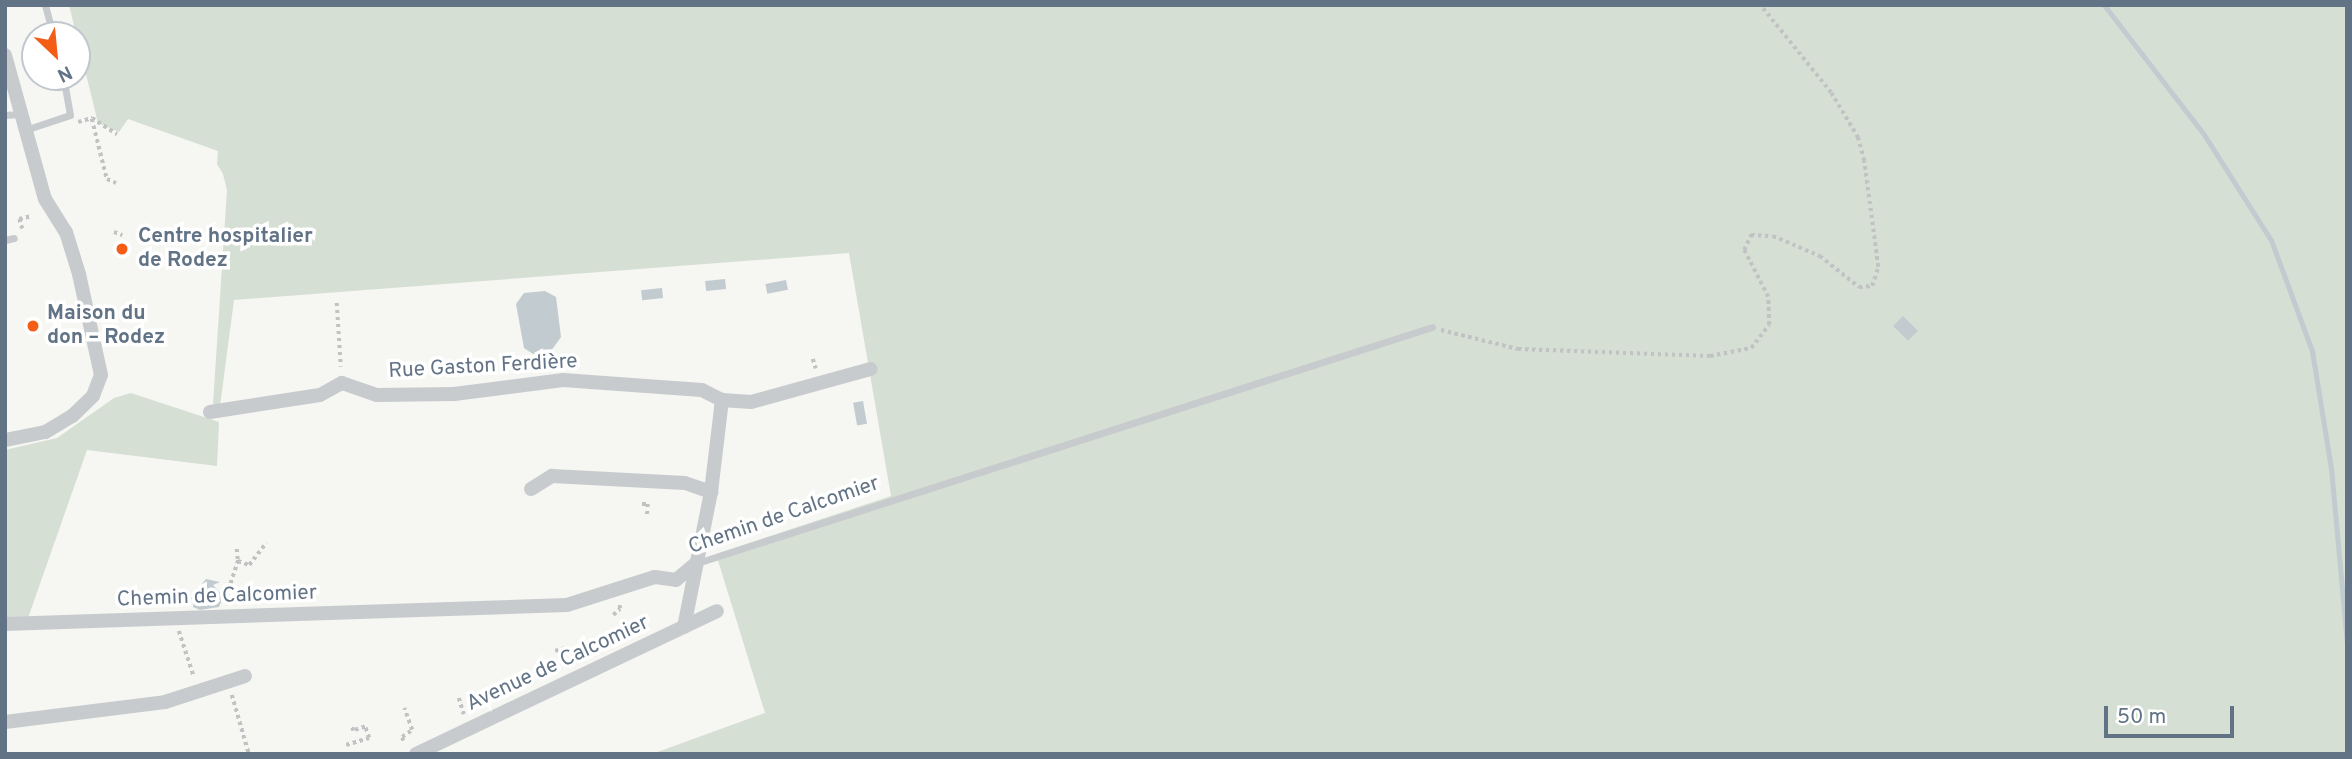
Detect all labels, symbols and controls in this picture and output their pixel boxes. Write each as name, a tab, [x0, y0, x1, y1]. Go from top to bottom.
north arrow	[21, 21, 91, 91]
text: N	[53, 59, 76, 87]
place label: Centre hospitalier de Rodez	[138, 224, 313, 274]
marker: Centre hospitalier de Rodez	[112, 239, 132, 259]
place label: Maison du don – Rodez	[47, 301, 165, 351]
marker: Maison du don – Rodez	[25, 318, 41, 334]
street label: Rue Gaston Ferdière	[388, 349, 578, 385]
street label: Chemin de Calcomier	[685, 471, 883, 561]
street label: Chemin de Calcomier	[116, 581, 318, 613]
street label: Avenue de Calcomier	[463, 611, 653, 717]
scale bar	[2107, 692, 2236, 736]
text: 50 m	[2117, 704, 2166, 731]

